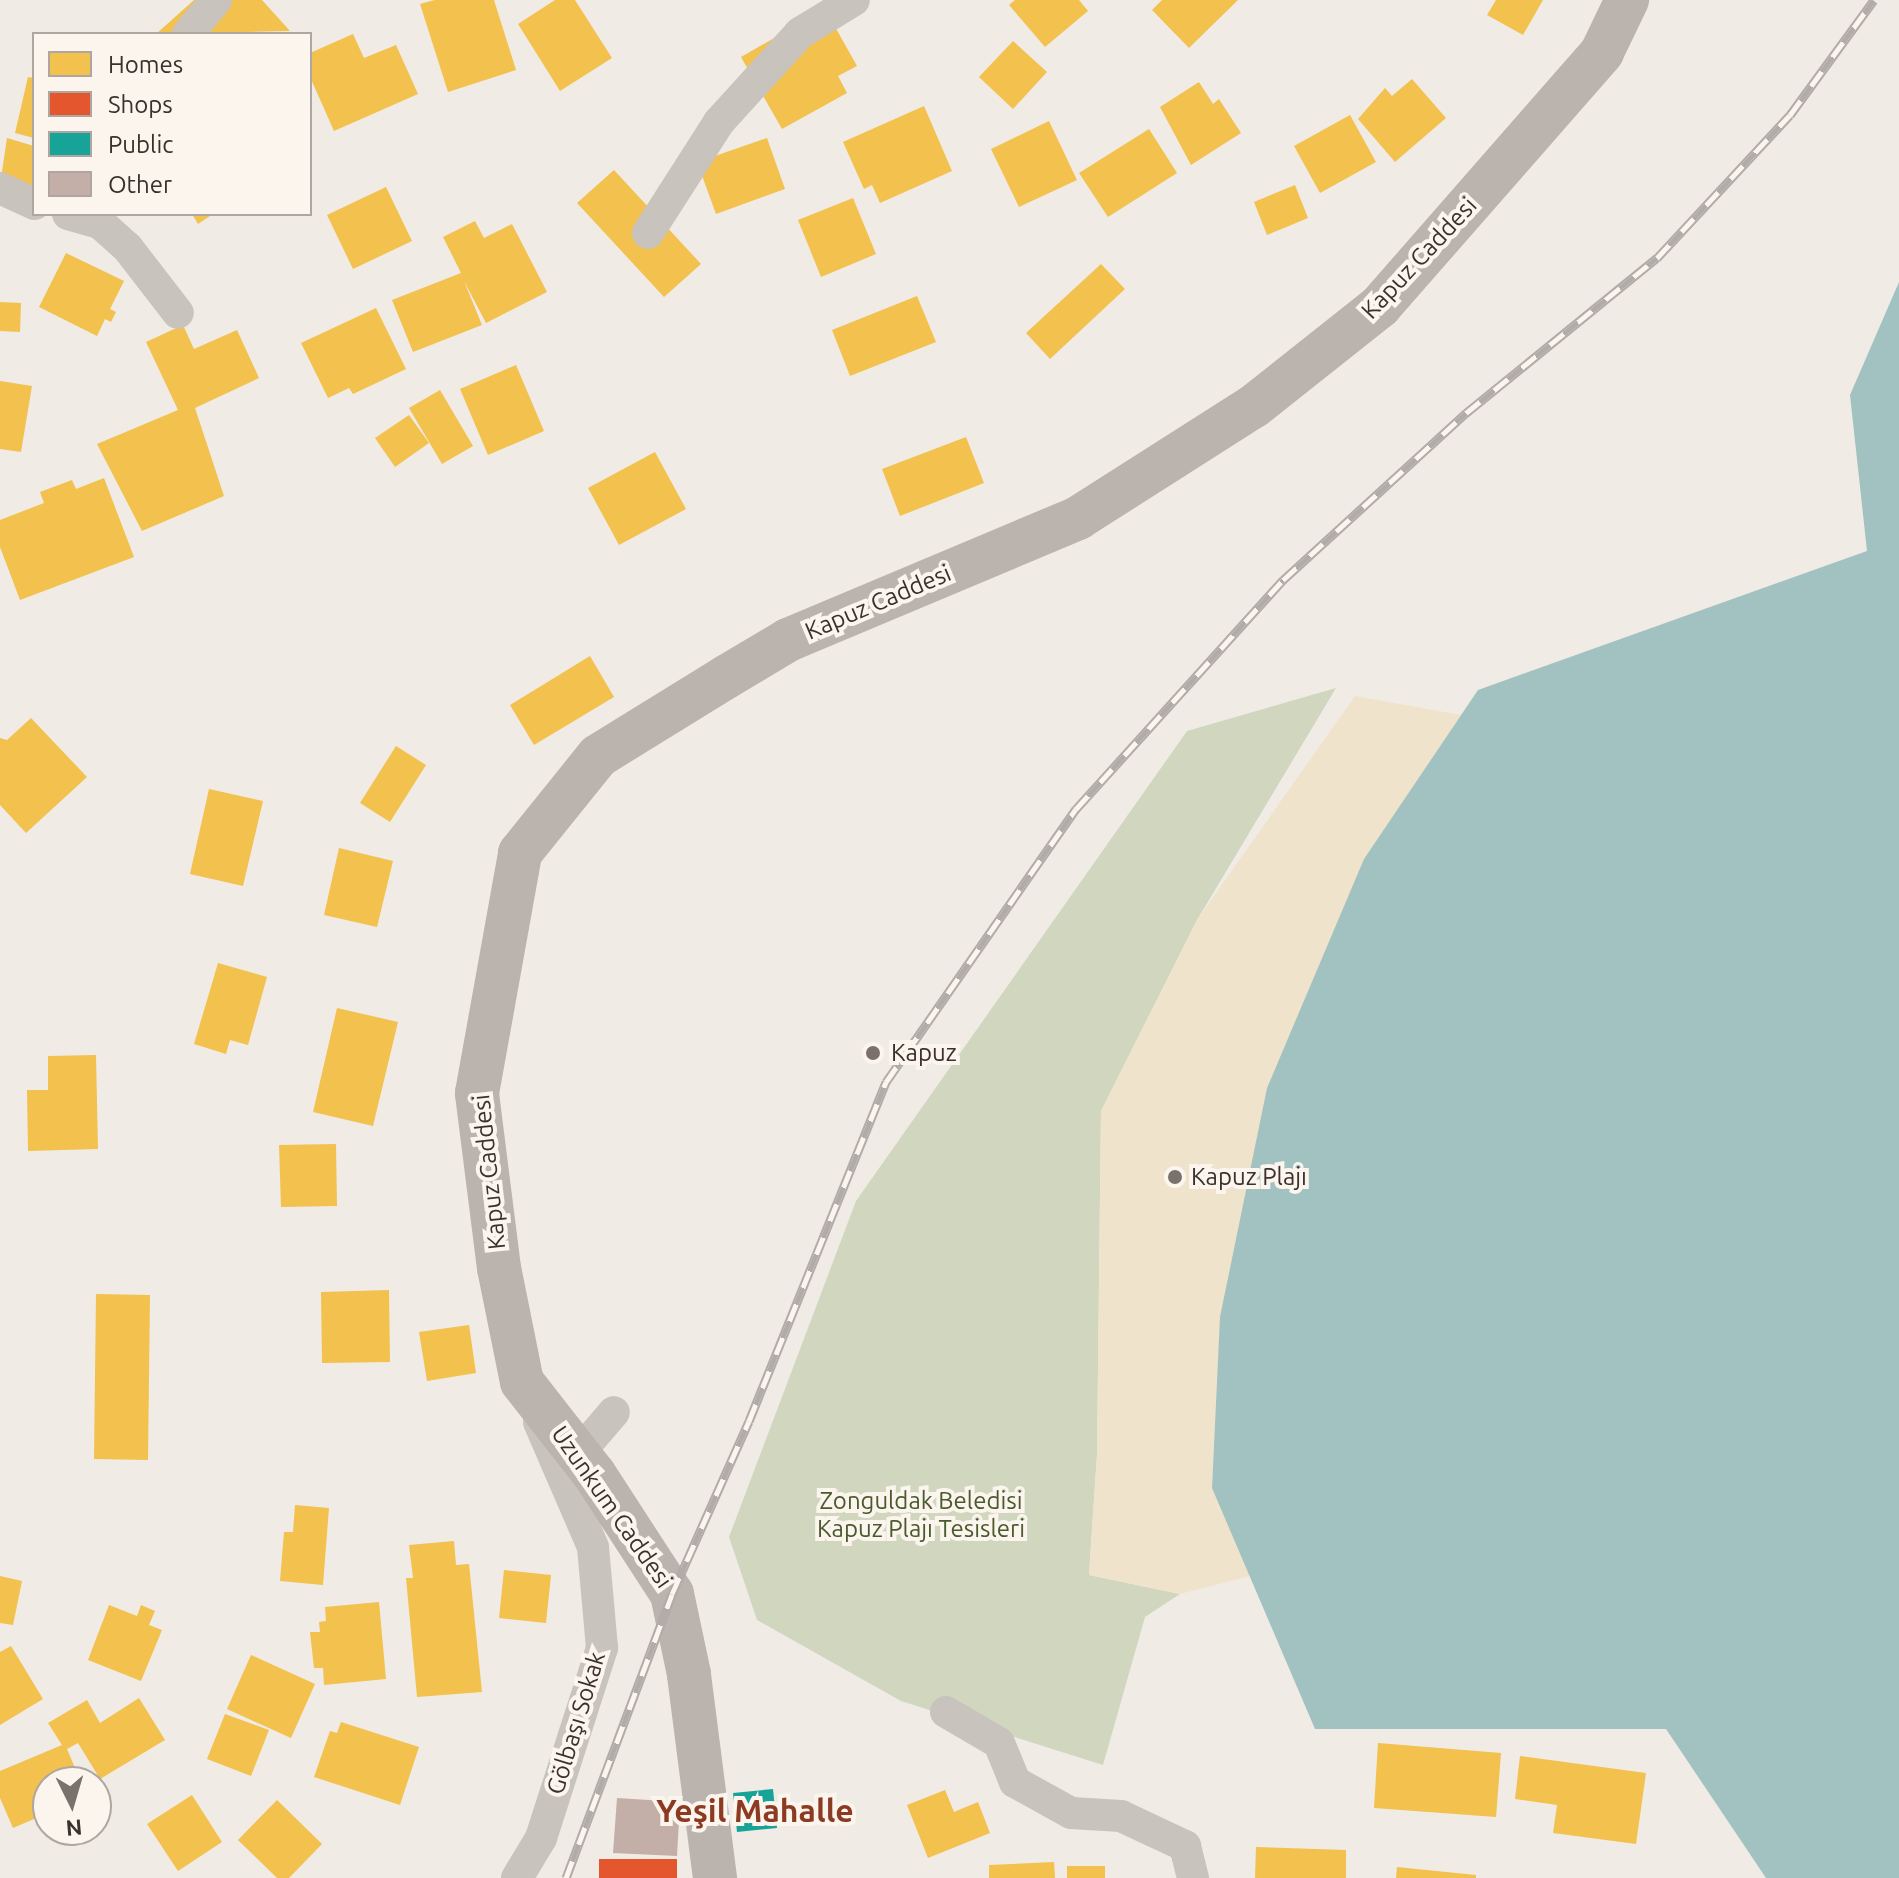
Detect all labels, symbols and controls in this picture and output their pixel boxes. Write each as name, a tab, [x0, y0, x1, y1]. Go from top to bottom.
legend	[32, 32, 312, 216]
text: Homes	[108, 51, 183, 78]
text: Shops	[108, 91, 173, 118]
text: Public	[108, 131, 173, 158]
text: Other	[108, 171, 172, 198]
street label: Kapuz Caddesi	[1355, 191, 1483, 325]
street label: Kapuz Caddesi	[801, 558, 955, 646]
place label: Kapuz	[891, 1039, 957, 1067]
marker: Kapuz	[862, 1042, 884, 1064]
street label: Kapuz Caddesi	[467, 1093, 511, 1251]
place label: Kapuz Plajı	[1191, 1163, 1307, 1191]
marker: Kapuz Plajı	[1166, 1168, 1184, 1186]
street label: Uzunkum Caddesi	[545, 1420, 679, 1594]
park label: Zonguldak Beledisi Kapuz Plajı Tesisleri	[817, 1487, 1025, 1543]
street label: Gölbaşı Sokak	[541, 1648, 611, 1798]
north arrow	[32, 1766, 112, 1846]
district label: Yeşil Mahalle	[656, 1791, 854, 1829]
text: N	[65, 1815, 83, 1842]

